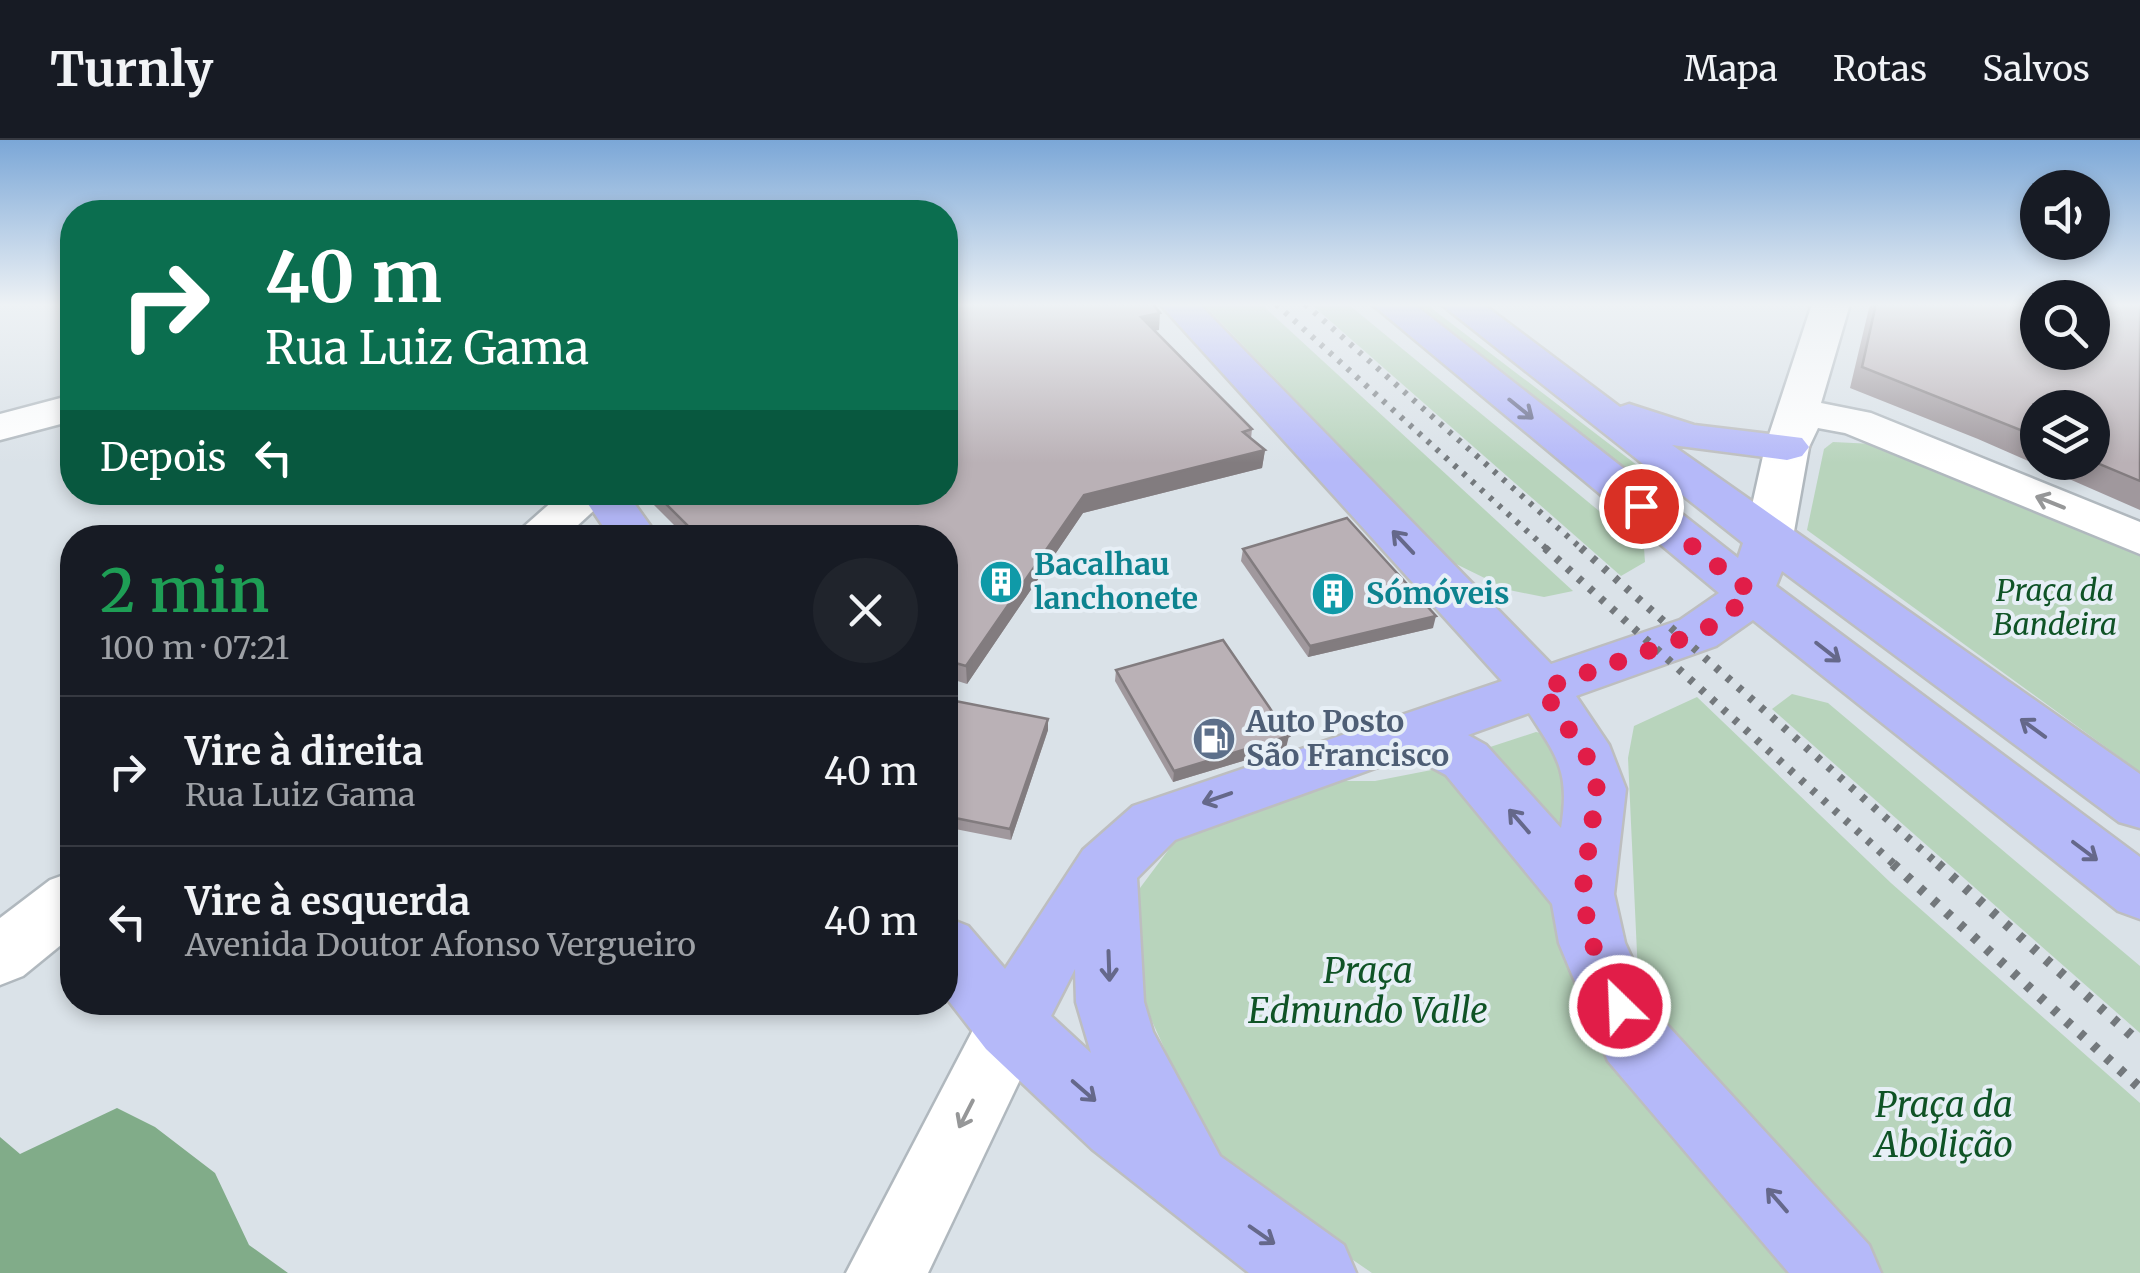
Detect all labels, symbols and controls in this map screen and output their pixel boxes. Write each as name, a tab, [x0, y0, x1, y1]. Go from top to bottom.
text: Turnly	[50, 39, 213, 99]
text: Mapa	[1684, 47, 1778, 91]
text: Rotas	[1833, 47, 1927, 91]
text: Salvos	[1982, 47, 2090, 91]
map controls	[2020, 170, 2110, 480]
button: sound	[2020, 170, 2110, 260]
text: 40 m	[265, 233, 442, 321]
icon: right	[100, 240, 230, 370]
button: search	[2020, 280, 2110, 370]
text: Rua Luiz Gama	[265, 320, 589, 376]
button: layers	[2020, 390, 2110, 480]
one-way arrow	[1507, 398, 1533, 420]
icon: left	[246, 430, 301, 485]
text: Depois	[100, 434, 226, 481]
pin	[1599, 464, 1684, 549]
icon: arrive	[1614, 479, 1669, 534]
one-way arrow	[2035, 491, 2066, 509]
one-way arrow	[1392, 530, 1415, 555]
place label: Bacalhau lanchonete	[1034, 545, 1198, 617]
text: 2 min	[100, 553, 269, 628]
button: close	[813, 558, 918, 663]
building icon: Bacalhau lanchonete	[978, 559, 1024, 605]
building icon: Sómóveis	[1310, 571, 1356, 617]
park label: Praça da Bandeira	[1993, 571, 2117, 643]
place label: Sómóveis	[1366, 574, 1509, 612]
text: 100 m · 07:21	[100, 628, 289, 668]
one-way arrow	[1815, 641, 1841, 663]
place label: Auto Posto São Francisco	[1245, 702, 1449, 774]
fuel station icon: Auto Posto São Francisco	[1191, 716, 1237, 762]
one-way arrow	[2019, 717, 2047, 738]
text: Vire à direita	[185, 728, 423, 775]
icon: right	[100, 744, 155, 799]
text: 40 m	[824, 748, 918, 795]
text: Rua Luiz Gama	[185, 775, 416, 815]
one-way arrow	[1201, 790, 1233, 808]
one-way arrow	[1508, 808, 1530, 834]
one-way arrow	[2071, 841, 2098, 862]
text: Vire à esquerda	[185, 878, 470, 925]
icon: left	[100, 894, 155, 949]
text: 40 m	[824, 898, 918, 945]
text: Avenida Doutor Afonso Vergueiro	[185, 925, 696, 965]
one-way arrow	[1099, 949, 1118, 981]
park label: Praça Edmundo Valle	[1248, 949, 1488, 1033]
position arrow	[1568, 954, 1672, 1058]
one-way arrow	[1070, 1080, 1096, 1102]
park label: Praça da Abolição	[1872, 1083, 2013, 1167]
one-way arrow	[956, 1098, 975, 1128]
one-way arrow	[1765, 1188, 1788, 1213]
one-way arrow	[1248, 1224, 1275, 1245]

